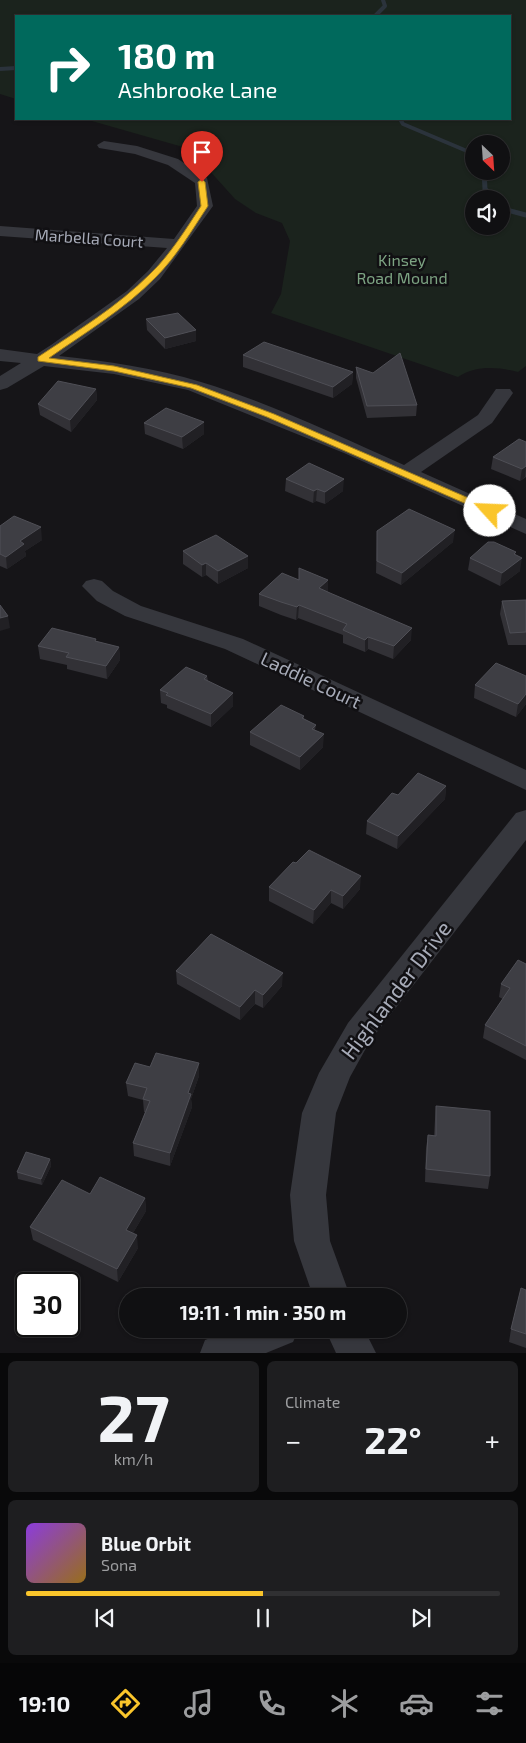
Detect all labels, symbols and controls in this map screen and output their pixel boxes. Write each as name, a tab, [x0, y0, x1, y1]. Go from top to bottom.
text: 180 m	[118, 34, 215, 76]
icon: right	[35, 35, 100, 100]
text: Ashbrooke Lane	[118, 76, 277, 102]
pin	[181, 131, 223, 182]
north arrow	[465, 135, 510, 180]
map controls	[465, 135, 510, 235]
icon: arrive	[188, 138, 216, 166]
button: sound	[465, 190, 510, 235]
street label: Marbella Court	[34, 224, 144, 251]
park label: Kinsey Road Mound	[356, 250, 448, 287]
position arrow	[463, 484, 515, 536]
street label: Laddie Court	[257, 646, 365, 713]
street label: Highlander Drive	[335, 915, 456, 1064]
speed limit sign: 30	[15, 1272, 80, 1337]
text: 19:11 · 1 min · 350 m	[180, 1301, 346, 1324]
text: 27	[97, 1377, 170, 1455]
text: Climate	[285, 1392, 340, 1411]
text: 22°	[364, 1416, 422, 1462]
text: −	[285, 1423, 301, 1457]
text: +	[485, 1423, 500, 1457]
text: km/h	[114, 1449, 153, 1468]
text: Blue Orbit	[101, 1532, 191, 1555]
text: Sona	[101, 1555, 137, 1574]
icon: previous	[91, 1604, 119, 1632]
icon: pause	[249, 1604, 277, 1632]
icon: next	[407, 1604, 435, 1632]
icon: directions	[108, 1686, 143, 1721]
icon: music	[181, 1686, 216, 1721]
icon: phone	[254, 1686, 289, 1721]
icon: climate	[327, 1686, 362, 1721]
icon: car	[399, 1686, 434, 1721]
icon: filters	[472, 1686, 507, 1721]
text: 19:10	[19, 1690, 70, 1716]

